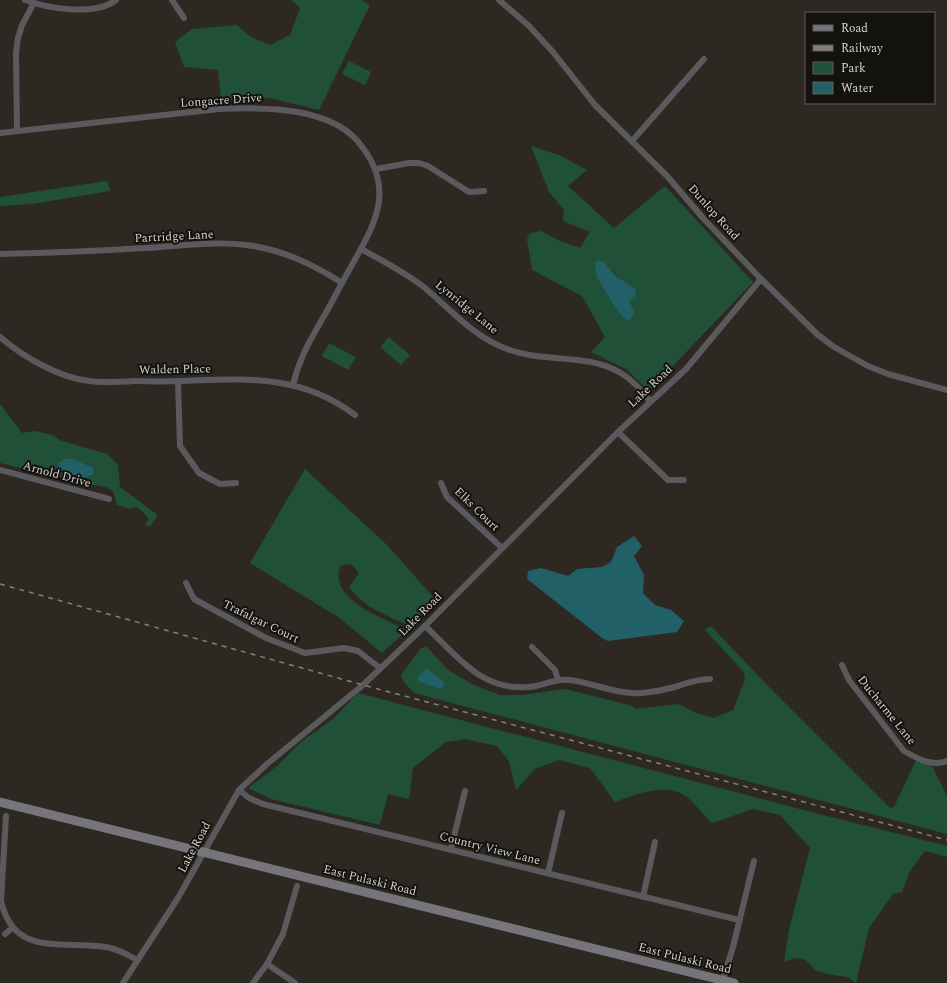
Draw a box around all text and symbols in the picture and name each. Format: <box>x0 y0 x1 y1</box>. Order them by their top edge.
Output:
legend <box>805 12 935 104</box>
text: Road <box>841 19 868 38</box>
text: Railway <box>841 39 884 58</box>
text: Park <box>841 59 866 78</box>
text: Water <box>841 79 873 98</box>
street label: Longacre Drive <box>179 88 263 113</box>
street label: Dunlop Road <box>683 180 744 245</box>
street label: Partridge Lane <box>134 225 214 248</box>
street label: Lynridge Lane <box>431 276 503 339</box>
street label: Walden Place <box>139 359 211 380</box>
street label: Lake Road <box>623 360 677 412</box>
street label: Arnold Drive <box>21 456 93 493</box>
street label: Elks Court <box>450 483 504 536</box>
street label: Lake Road <box>394 588 447 641</box>
street label: Trafalgar Court <box>219 595 302 648</box>
street label: Ducharme Lane <box>853 671 921 749</box>
street label: Lake Road <box>173 818 216 876</box>
street label: Country View Lane <box>437 827 543 870</box>
street label: East Pulaski Road <box>321 860 419 901</box>
street label: East Pulaski Road <box>636 938 734 979</box>

